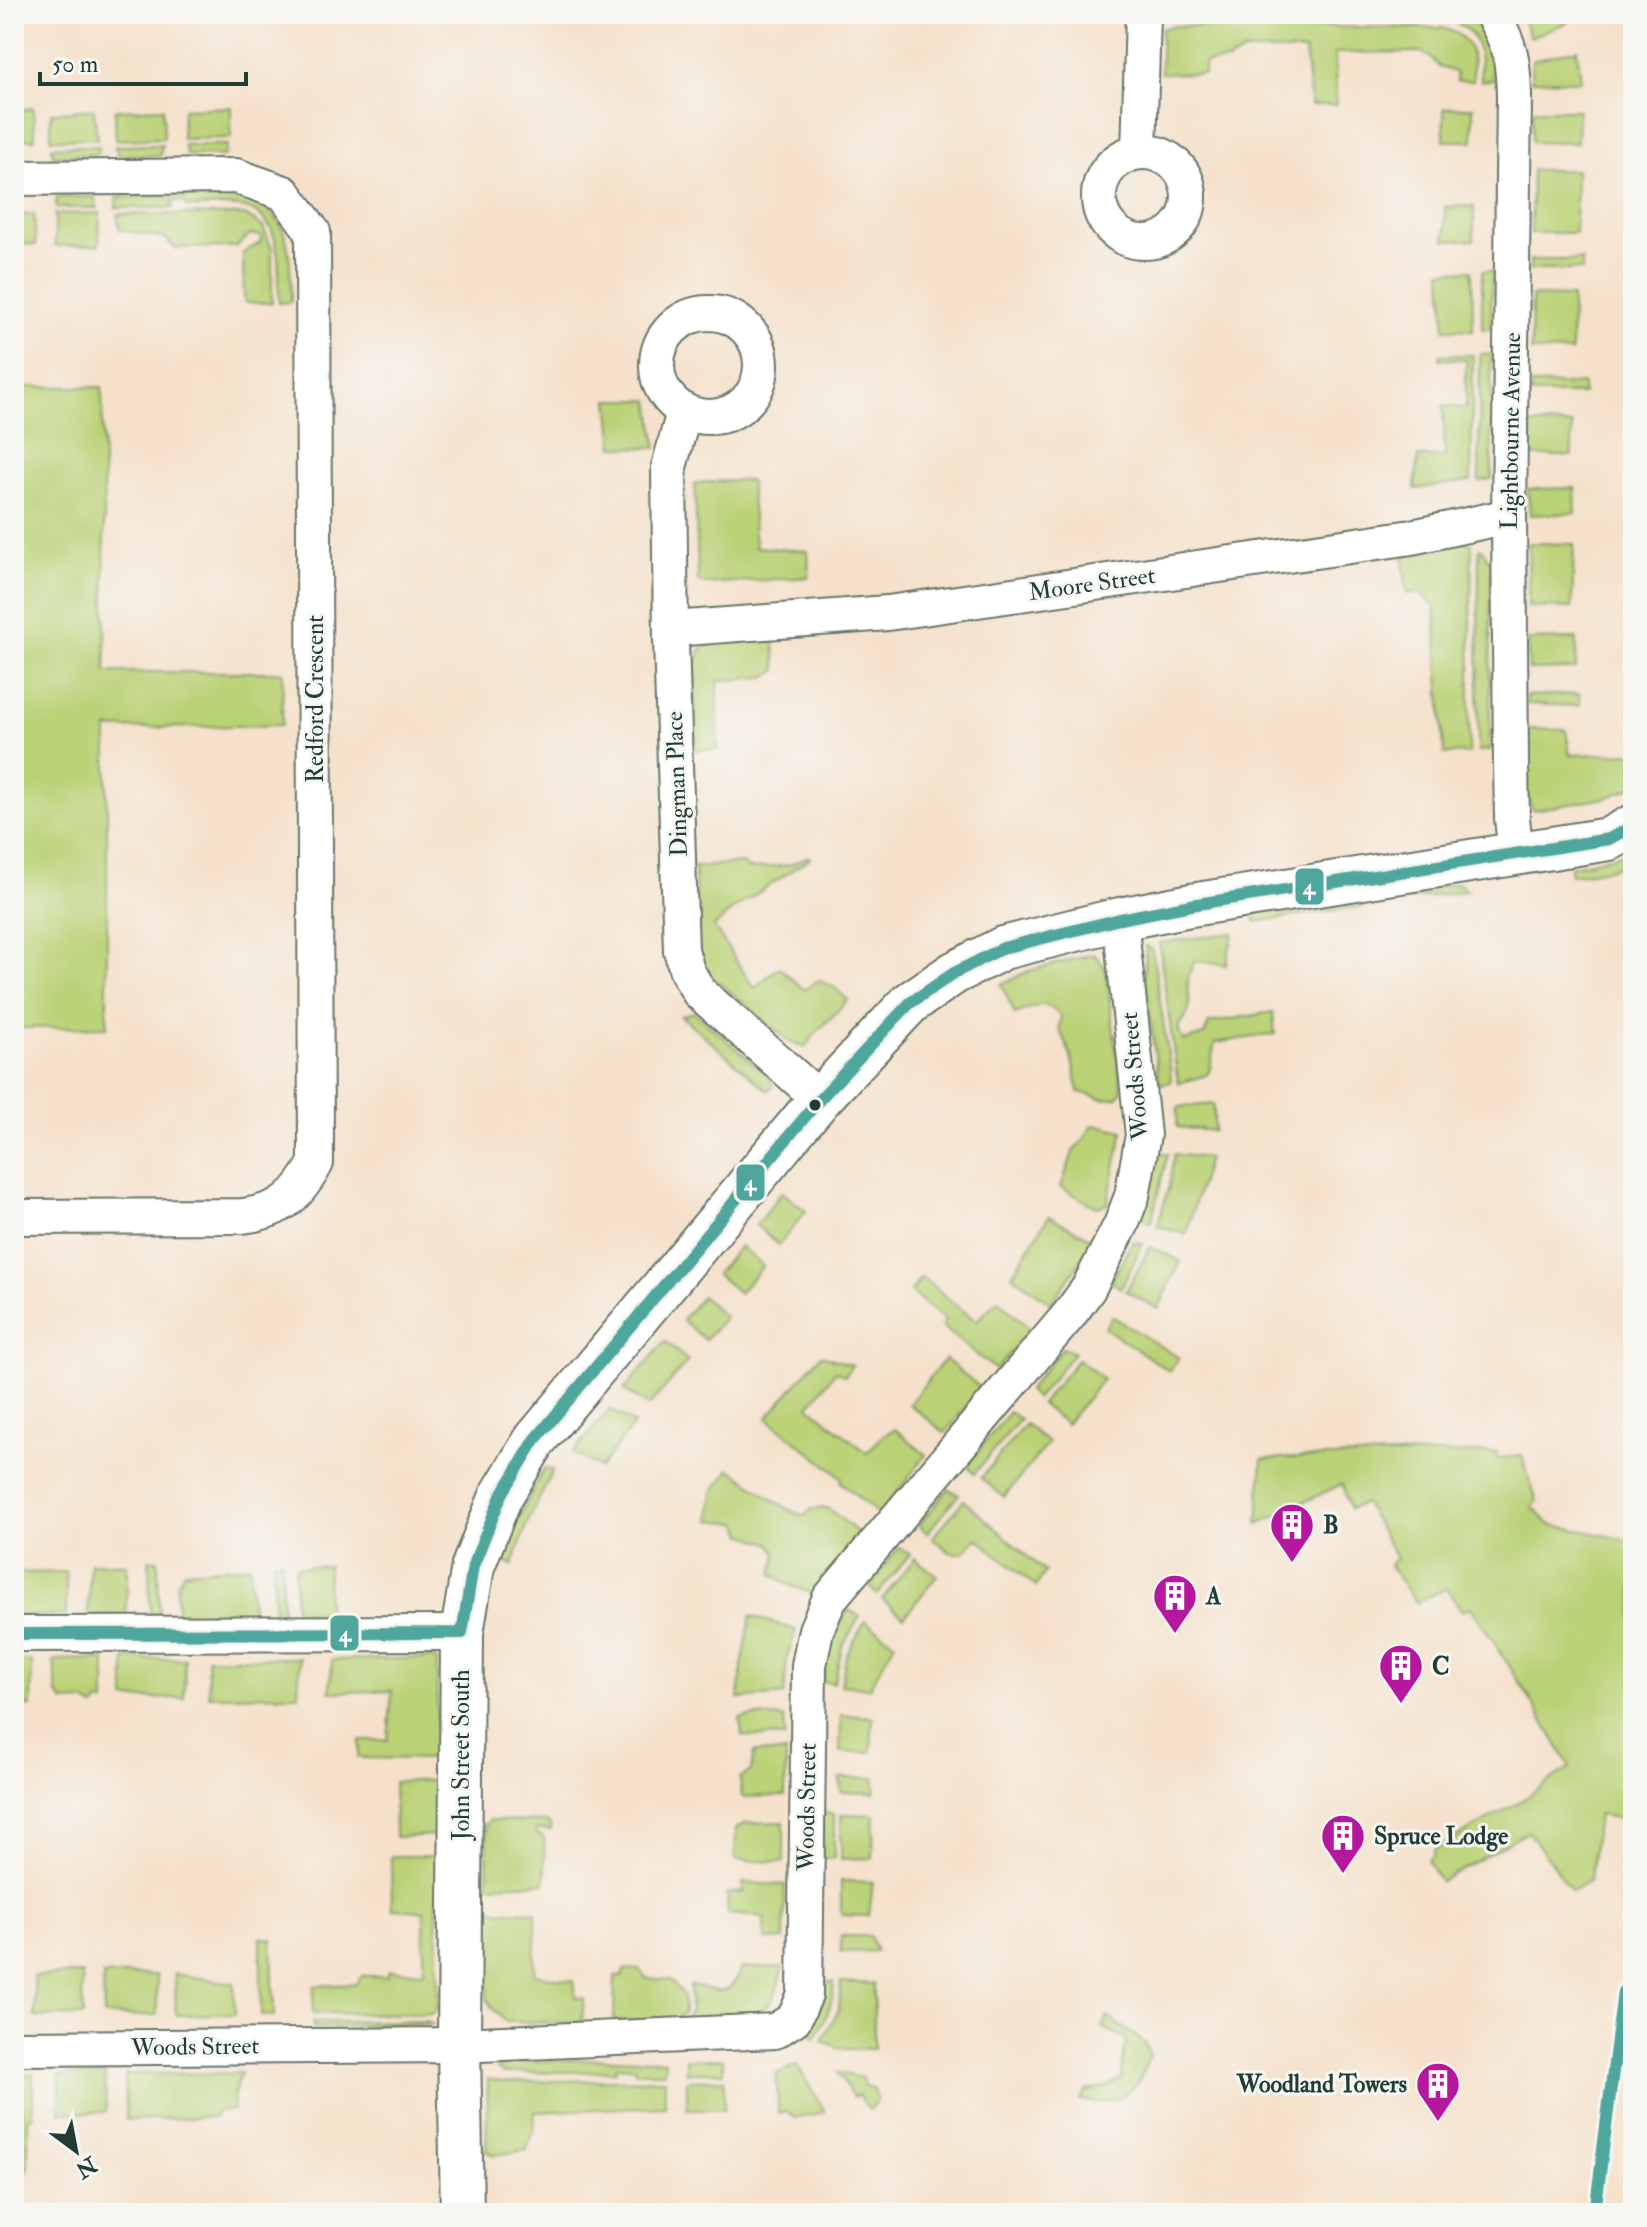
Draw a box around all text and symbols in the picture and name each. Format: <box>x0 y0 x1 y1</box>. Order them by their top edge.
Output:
scale bar <box>40 36 246 86</box>
text: 50 m <box>52 49 99 80</box>
street label: Lightbourne Avenue <box>1494 332 1528 530</box>
street label: Moore Street <box>1027 560 1158 608</box>
street label: Redford Crescent <box>300 615 331 783</box>
street label: Dingman Place <box>659 711 695 857</box>
line badge: 4 <box>1294 867 1325 906</box>
text: 4 <box>1302 873 1317 901</box>
street label: Woods Street <box>1114 1011 1156 1142</box>
unlabelled marker <box>807 1097 823 1113</box>
line badge: 4 <box>735 1163 766 1202</box>
text: 4 <box>743 1169 758 1197</box>
building icon: B <box>1268 1501 1316 1564</box>
place label: B <box>1323 1510 1339 1541</box>
building icon: A <box>1151 1572 1199 1635</box>
place label: A <box>1205 1581 1222 1612</box>
line badge: 4 <box>329 1614 360 1652</box>
text: 4 <box>338 1620 353 1648</box>
building icon: C <box>1377 1642 1425 1705</box>
place label: C <box>1432 1651 1450 1682</box>
street label: John Street South <box>446 1669 477 1842</box>
street label: Woods Street <box>790 1742 824 1872</box>
building icon: Spruce Lodge <box>1319 1812 1367 1875</box>
place label: Spruce Lodge <box>1374 1821 1508 1852</box>
street label: Woods Street <box>130 2030 260 2064</box>
building icon: Woodland Towers <box>1414 2060 1462 2123</box>
place label: Woodland Towers <box>1236 2069 1407 2100</box>
north arrow <box>36 2111 116 2191</box>
text: N <box>70 2149 103 2184</box>

